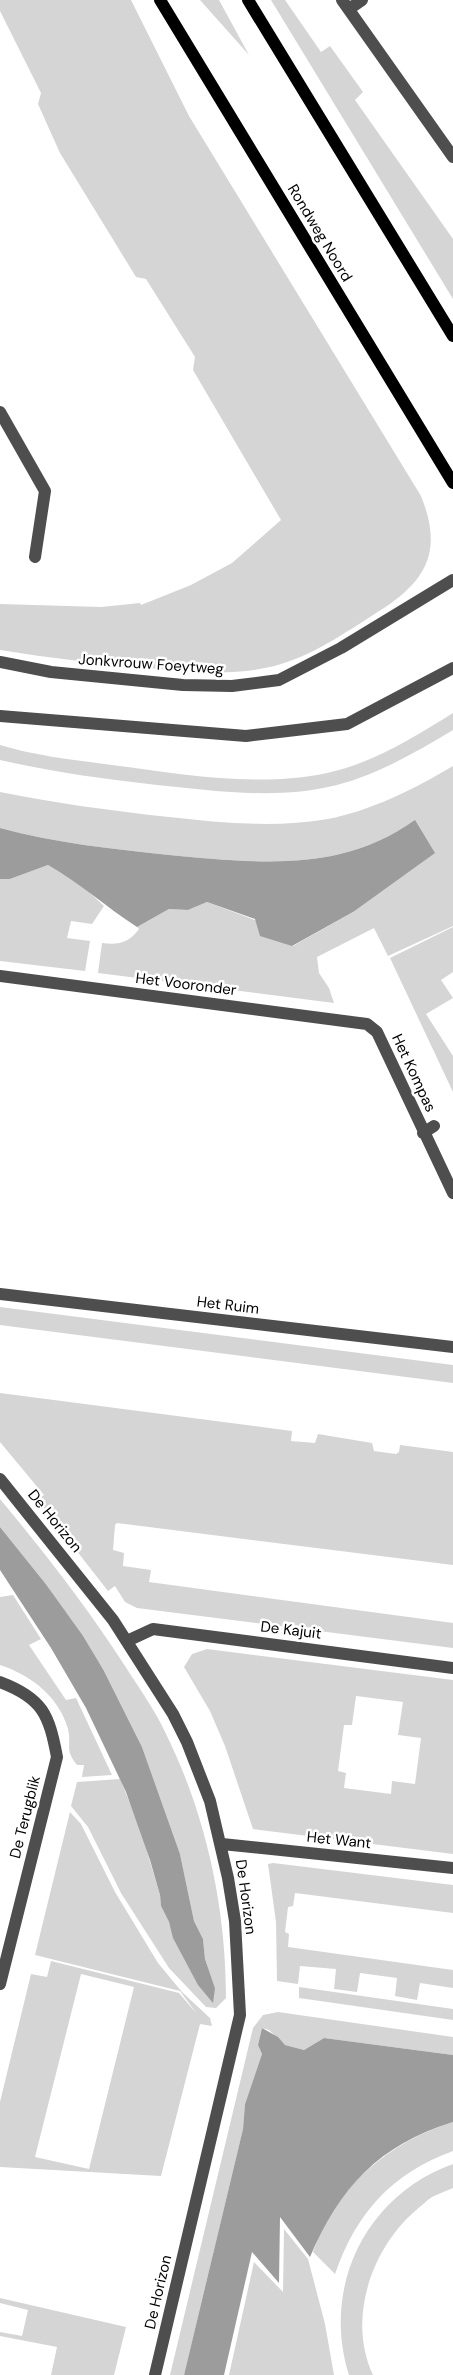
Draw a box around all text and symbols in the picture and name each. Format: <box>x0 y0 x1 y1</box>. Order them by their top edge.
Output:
street label: Rondweg Noord <box>283 181 357 285</box>
street label: Jonkvrouw Foeytweg <box>78 649 224 679</box>
street label: Het Vooronder <box>134 968 238 1000</box>
street label: Het Kompas <box>387 1031 441 1115</box>
street label: Het Ruim <box>196 1291 260 1319</box>
street label: De Horizon <box>23 1485 87 1557</box>
street label: De Kajuit <box>259 1616 323 1644</box>
street label: De Terugblik <box>5 1773 45 1861</box>
street label: Het Want <box>306 1827 372 1853</box>
street label: De Horizon <box>231 1858 261 1936</box>
street label: De Horizon <box>140 2253 176 2331</box>

